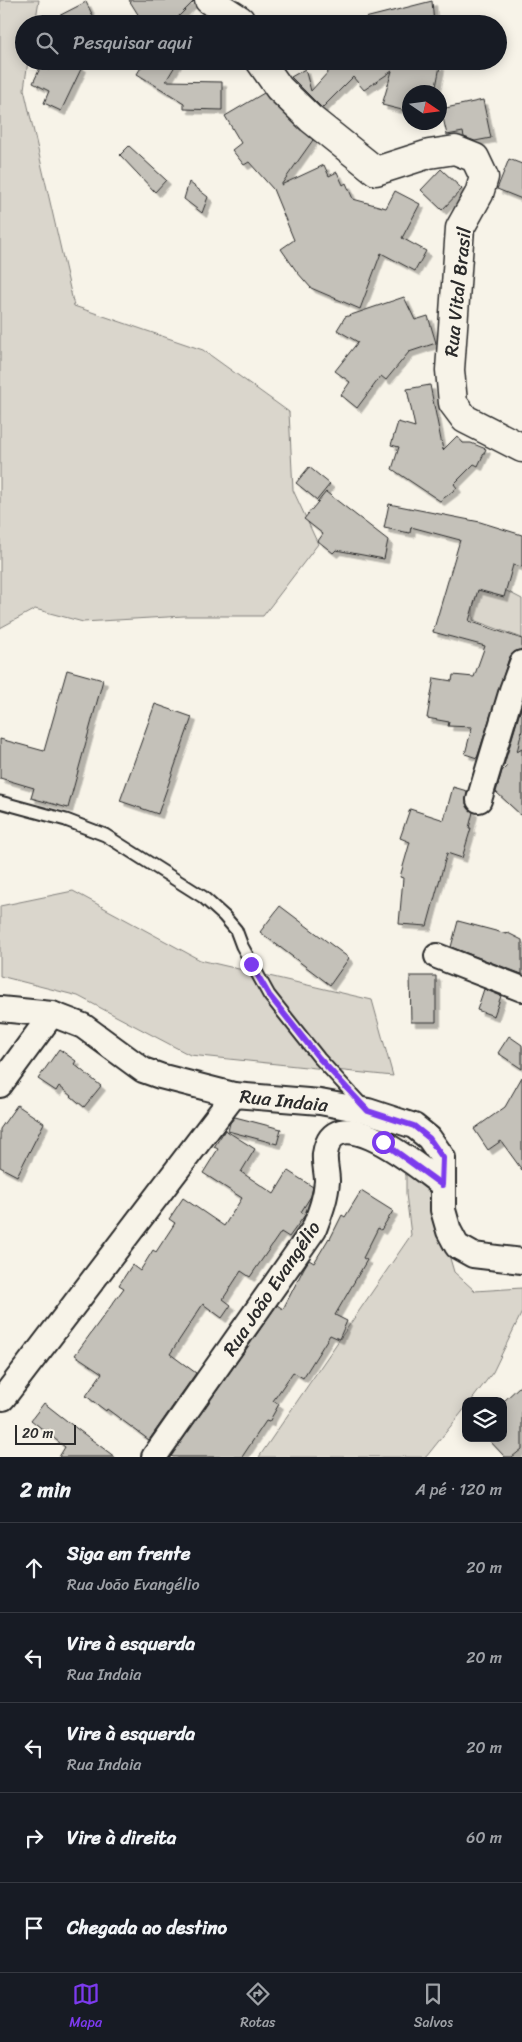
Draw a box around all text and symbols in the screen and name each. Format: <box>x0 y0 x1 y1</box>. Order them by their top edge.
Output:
search box <box>15 15 507 70</box>
text: Pesquisar aqui <box>73 26 192 59</box>
icon: search <box>33 29 61 57</box>
north arrow <box>402 85 447 130</box>
street label: Rua Vital Brasil <box>434 225 481 358</box>
route end <box>240 953 263 976</box>
street label: Rua Indaia <box>238 1079 330 1122</box>
route start <box>372 1131 395 1154</box>
street label: Rua João Evangélio <box>214 1213 329 1363</box>
map controls <box>462 1397 507 1442</box>
button: layers <box>462 1397 507 1442</box>
text: 20 m <box>22 1421 53 1446</box>
scale bar <box>15 1422 76 1445</box>
text: 2 min <box>20 1471 71 1509</box>
text: A pé · 120 m <box>415 1475 502 1504</box>
text: Siga em frente <box>67 1537 190 1570</box>
text: 20 m <box>466 1553 502 1582</box>
icon: ahead <box>20 1554 48 1582</box>
text: Rua João Evangélio <box>67 1570 200 1599</box>
text: Vire à esquerda <box>67 1627 195 1660</box>
text: 20 m <box>466 1643 502 1672</box>
icon: left <box>20 1644 48 1672</box>
text: Rua Indaia <box>67 1660 141 1689</box>
text: Vire à esquerda <box>67 1717 195 1750</box>
text: 20 m <box>466 1733 502 1762</box>
icon: left <box>20 1734 48 1762</box>
text: Rua Indaia <box>67 1750 141 1779</box>
text: Vire à direita <box>67 1821 176 1854</box>
text: 60 m <box>466 1823 502 1852</box>
icon: right <box>20 1824 48 1852</box>
text: Chegada ao destino <box>67 1911 227 1944</box>
icon: arrive <box>20 1914 48 1942</box>
tab: Mapa <box>69 1980 102 2035</box>
tab: Rotas <box>240 1980 275 2035</box>
tab: Salvos <box>414 1980 453 2035</box>

